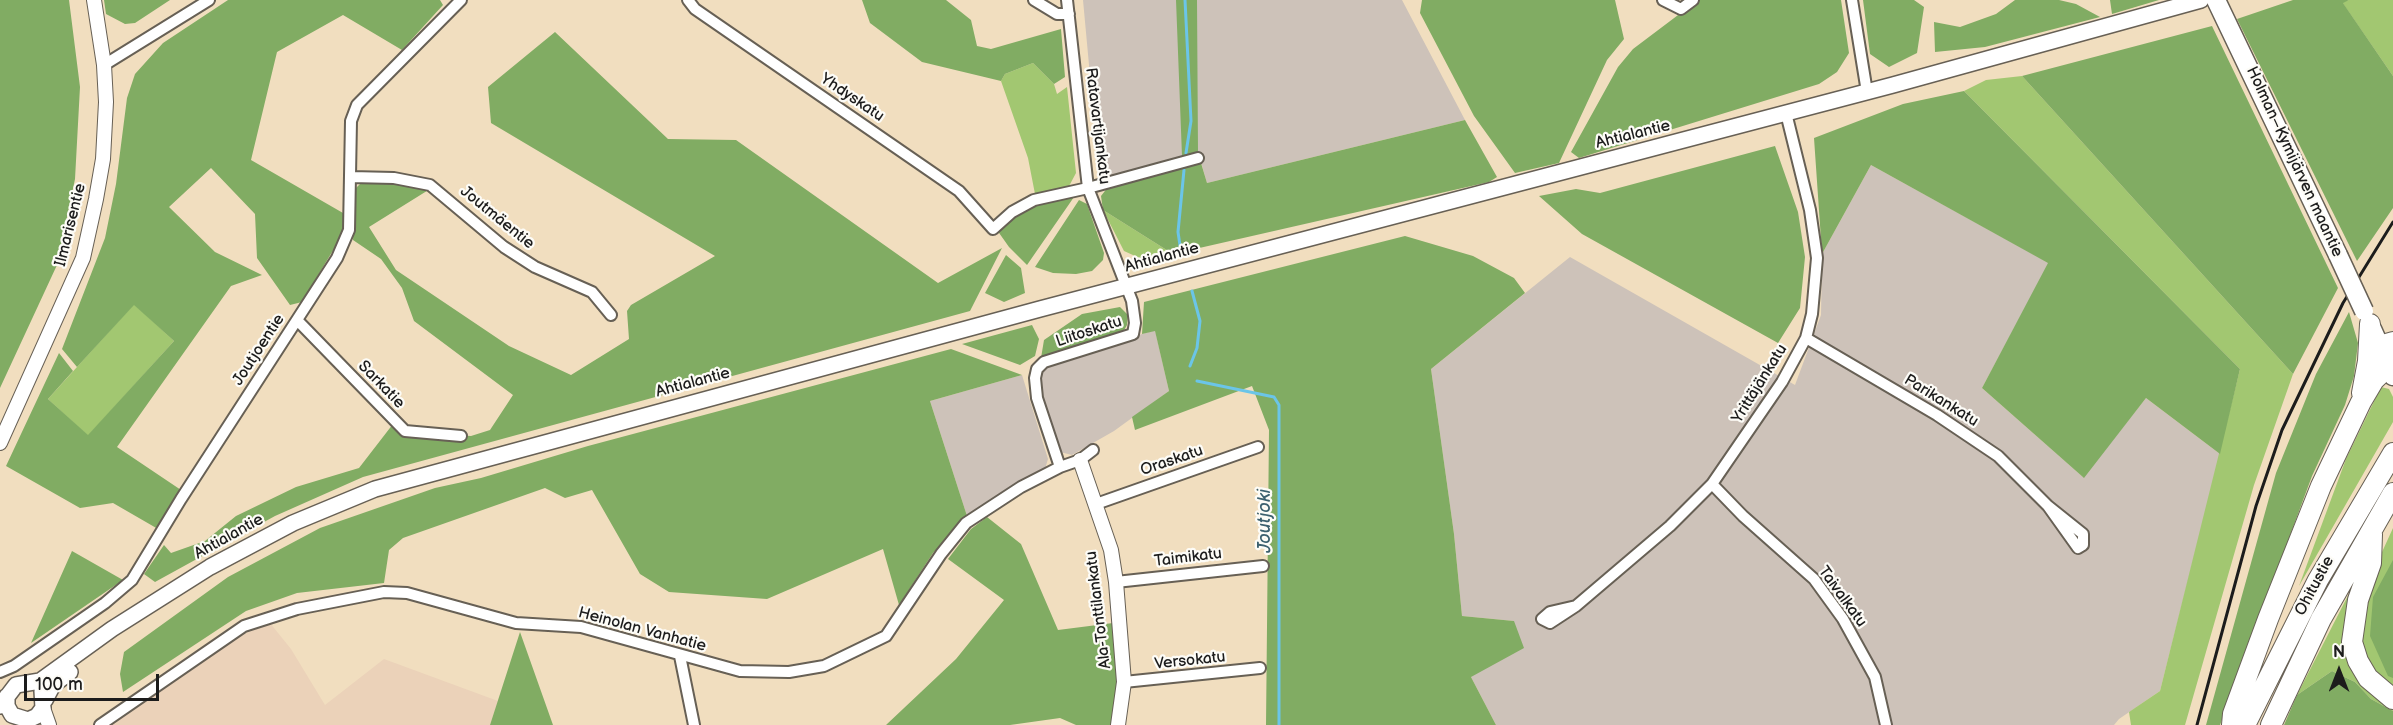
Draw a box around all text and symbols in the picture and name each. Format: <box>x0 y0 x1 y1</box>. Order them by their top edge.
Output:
street label: Holman–Kymijärven maantie <box>2241 64 2347 260</box>
street label: Ratavartijankatu <box>1080 67 1114 185</box>
street label: Yhdyskatu <box>816 70 888 126</box>
street label: Ahtialantie <box>1594 116 1672 154</box>
street label: Ilmarisentie <box>51 181 91 269</box>
street label: Joutmäentie <box>456 182 538 254</box>
street label: Ahtialantie <box>1123 239 1201 277</box>
street label: Joutjoentie <box>229 311 289 389</box>
street label: Liitoskatu <box>1053 312 1125 352</box>
street label: Yrittäjänkatu <box>1728 341 1792 427</box>
street label: Sarkatie <box>354 357 408 413</box>
street label: Ahtialantie <box>654 364 732 402</box>
street label: Parikankatu <box>1900 371 1982 431</box>
street label: Oraskatu <box>1138 441 1206 481</box>
water label: Joutjoki <box>1254 489 1276 553</box>
street label: Ahtialantie <box>191 510 267 564</box>
street label: Taimikatu <box>1153 544 1223 572</box>
street label: Ala-Tonttilankatu <box>1082 550 1116 670</box>
street label: Ohitustie <box>2291 553 2339 619</box>
street label: Taivalkatu <box>1813 563 1871 631</box>
street label: Heinolan Vanhatie <box>576 604 708 656</box>
north arrow <box>2309 641 2369 701</box>
text: N <box>2333 643 2345 662</box>
street label: Versokatu <box>1154 648 1226 674</box>
scale bar <box>27 662 162 700</box>
text: 100 m <box>35 674 83 695</box>

